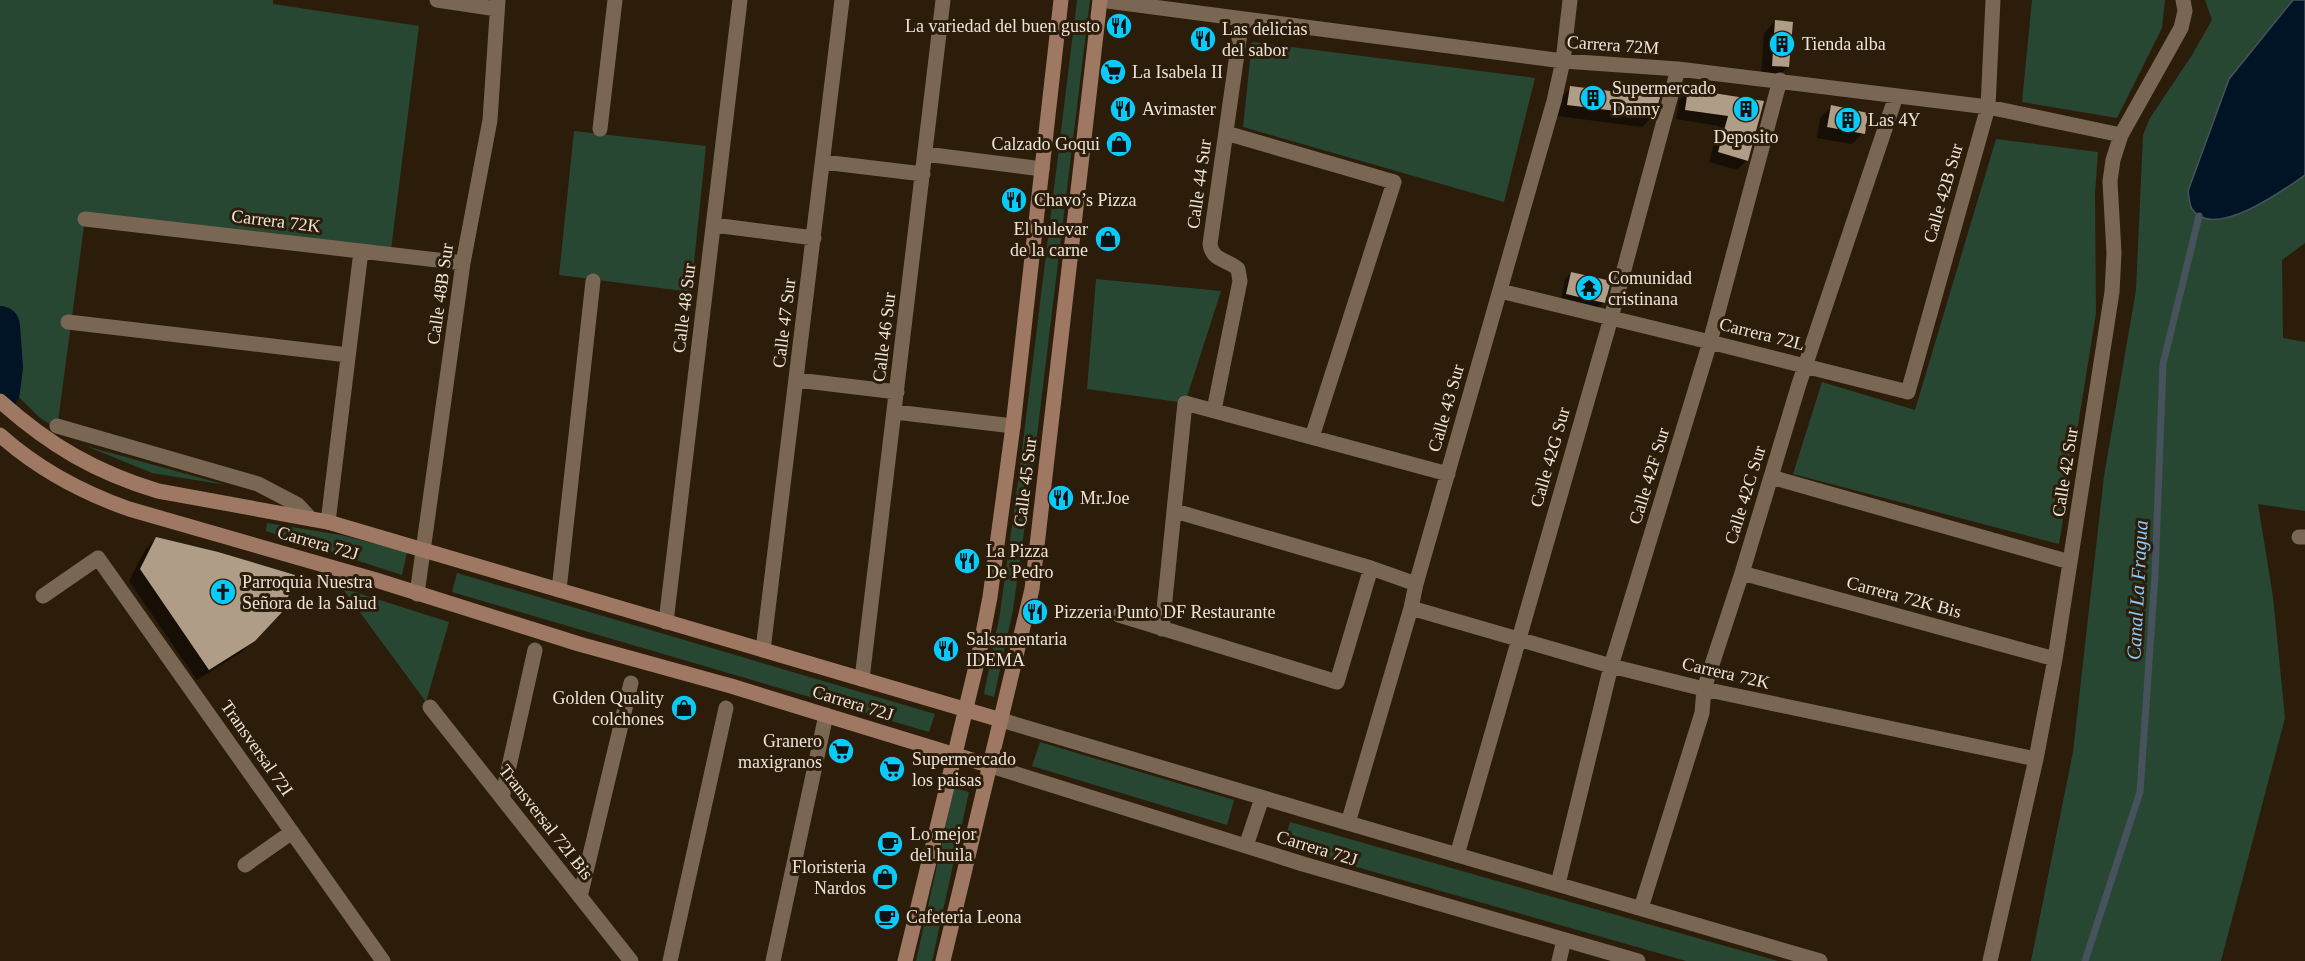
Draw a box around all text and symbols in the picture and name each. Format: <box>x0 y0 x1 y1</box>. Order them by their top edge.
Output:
restaurant icon: La variedad del buen gusto <box>1104 11 1134 41</box>
place label: La variedad del buen gusto <box>905 16 1100 36</box>
place label: Las delicias del sabor <box>1222 19 1307 60</box>
restaurant icon: Las delicias del sabor <box>1188 24 1218 54</box>
building icon: Tienda alba <box>1767 29 1797 59</box>
street label: Carrera 72M <box>1566 32 1660 58</box>
place label: Tienda alba <box>1802 34 1886 54</box>
supermarket icon: La Isabela II <box>1098 57 1128 87</box>
place label: La Isabela II <box>1132 62 1223 82</box>
place label: Supermercado Danny <box>1612 78 1716 119</box>
building icon: Supermercado Danny <box>1578 83 1608 113</box>
restaurant icon: Avimaster <box>1108 94 1138 124</box>
building icon: Deposito <box>1731 94 1761 124</box>
place label: Avimaster <box>1142 99 1216 119</box>
building icon: Las 4Y <box>1833 105 1863 135</box>
place label: Las 4Y <box>1868 110 1921 130</box>
place label: Deposito <box>1714 127 1779 147</box>
shop icon: Calzado Goqui <box>1104 129 1134 159</box>
place label: Calzado Goqui <box>992 134 1100 154</box>
street label: Calle 44 Sur <box>1183 138 1215 230</box>
street label: Calle 42B Sur <box>1919 141 1967 245</box>
restaurant icon: Chavo’s Pizza <box>999 185 1029 215</box>
place label: Chavo’s Pizza <box>1034 190 1136 210</box>
street label: Carrera 72K <box>230 206 322 236</box>
place label: El bulevar de la carne <box>1010 219 1088 260</box>
shop icon: El bulevar de la carne <box>1093 224 1123 254</box>
street label: Calle 48B Sur <box>423 242 457 346</box>
street label: Calle 48 Sur <box>669 262 699 354</box>
place label: Comunidad cristinana <box>1608 268 1692 309</box>
temple icon: Comunidad cristinana <box>1574 273 1604 303</box>
street label: Calle 47 Sur <box>769 277 799 369</box>
street label: Calle 46 Sur <box>869 291 899 383</box>
street label: Carrera 72L <box>1717 314 1807 354</box>
street label: Calle 43 Sur <box>1424 362 1468 454</box>
street label: Calle 42G Sur <box>1526 405 1574 509</box>
street label: Calle 42F Sur <box>1625 425 1673 527</box>
street label: Calle 42 Sur <box>2048 426 2082 518</box>
street label: Calle 45 Sur <box>1010 436 1040 528</box>
street label: Calle 42C Sur <box>1721 443 1769 547</box>
restaurant icon: Mr.Joe <box>1046 483 1076 513</box>
place label: Mr.Joe <box>1080 488 1130 508</box>
water label: Canal La Fragua <box>2122 520 2153 661</box>
street label: Carrera 72J <box>275 522 361 564</box>
place label: La Pizza De Pedro <box>986 541 1053 582</box>
restaurant icon: La Pizza De Pedro <box>952 546 982 576</box>
place label: Parroquia Nuestra Señora de la Salud <box>242 572 376 613</box>
street label: Carrera 72K Bis <box>1844 572 1964 622</box>
church icon: Parroquia Nuestra Señora de la Salud <box>208 577 238 607</box>
restaurant icon: Pizzeria Punto DF Restaurante <box>1020 597 1050 627</box>
place label: Pizzeria Punto DF Restaurante <box>1054 602 1275 622</box>
place label: Salsamentaria IDEMA <box>966 629 1067 670</box>
restaurant icon: Salsamentaria IDEMA <box>931 634 961 664</box>
street label: Carrera 72K <box>1680 653 1772 693</box>
street label: Carrera 72J <box>810 681 896 725</box>
place label: Golden Quality colchones <box>553 688 664 729</box>
shop icon: Golden Quality colchones <box>669 693 699 723</box>
street label: Transversal 72I <box>217 696 297 800</box>
place label: Granero maxigranos <box>738 731 822 772</box>
supermarket icon: Granero maxigranos <box>826 736 856 766</box>
place label: Supermercado los paisas <box>912 749 1016 790</box>
supermarket icon: Supermercado los paisas <box>877 754 907 784</box>
street label: Transversal 72I Bis <box>495 761 597 883</box>
place label: Lo mejor del huila <box>910 824 976 865</box>
street label: Carrera 72J <box>1274 826 1360 870</box>
cafe icon: Lo mejor del huila <box>875 829 905 859</box>
place label: Floristeria Nardos <box>792 857 866 898</box>
shop icon: Floristeria Nardos <box>870 862 900 892</box>
cafe icon: Cafeteria Leona <box>872 902 902 932</box>
place label: Cafeteria Leona <box>906 907 1021 927</box>

